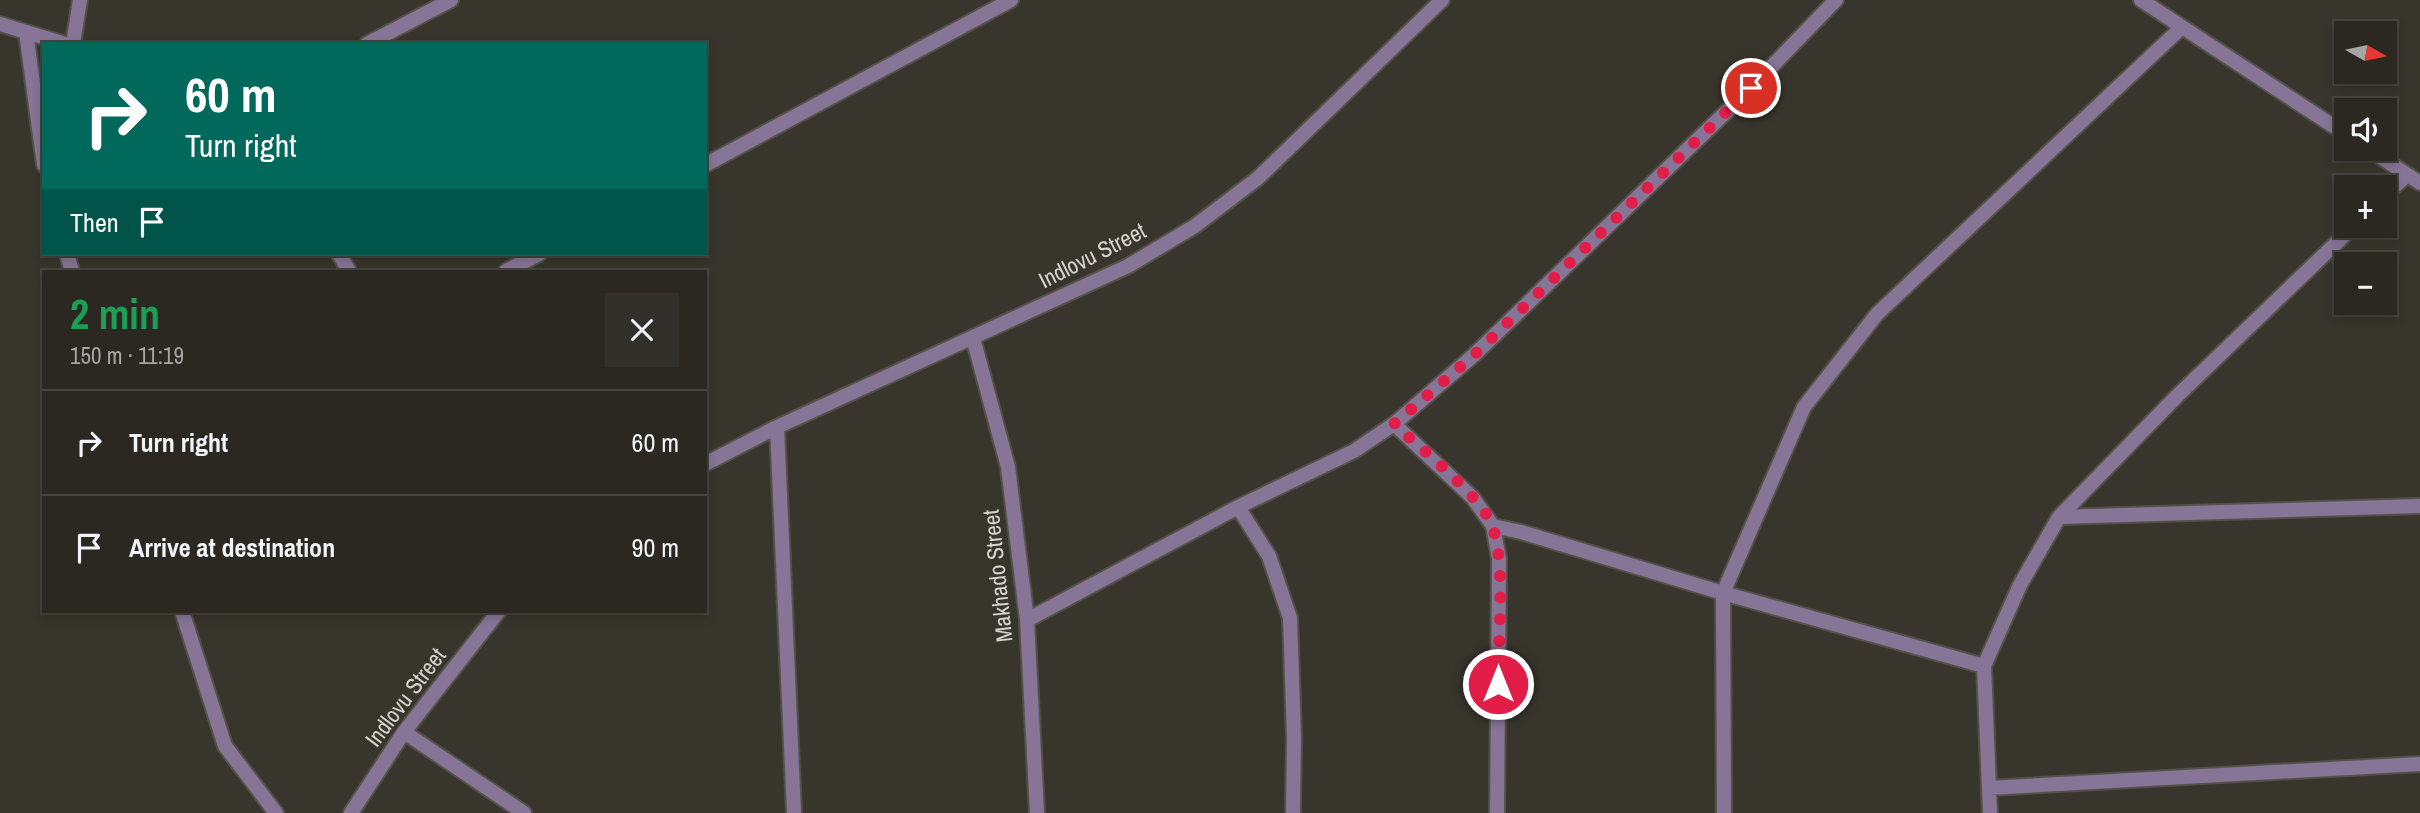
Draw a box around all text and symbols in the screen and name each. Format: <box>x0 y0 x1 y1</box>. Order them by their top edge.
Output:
north arrow <box>2334 21 2398 84</box>
map controls <box>2334 21 2397 315</box>
pin <box>1721 58 1781 118</box>
text: 60 m <box>185 61 277 127</box>
icon: arrive <box>1732 69 1770 107</box>
icon: right <box>70 70 161 161</box>
button: sound <box>2334 98 2397 161</box>
text: Turn right <box>185 124 297 167</box>
button: + <box>2334 175 2397 238</box>
icon: arrive <box>133 203 171 241</box>
text: Then <box>70 205 119 240</box>
street label: Indlovu Street <box>1033 215 1151 295</box>
button: − <box>2334 252 2397 315</box>
text: 2 min <box>70 286 160 342</box>
button: close <box>605 293 679 367</box>
text: 150 m · 11:19 <box>70 340 184 371</box>
icon: right <box>70 424 108 462</box>
text: Turn right <box>129 425 228 460</box>
text: 60 m <box>632 425 679 460</box>
street label: Makhado Street <box>975 508 1019 644</box>
icon: arrive <box>70 529 108 567</box>
text: Arrive at destination <box>129 530 335 565</box>
text: 90 m <box>632 530 679 565</box>
street label: Indlovu Street <box>358 641 452 753</box>
position arrow <box>1461 647 1535 721</box>

